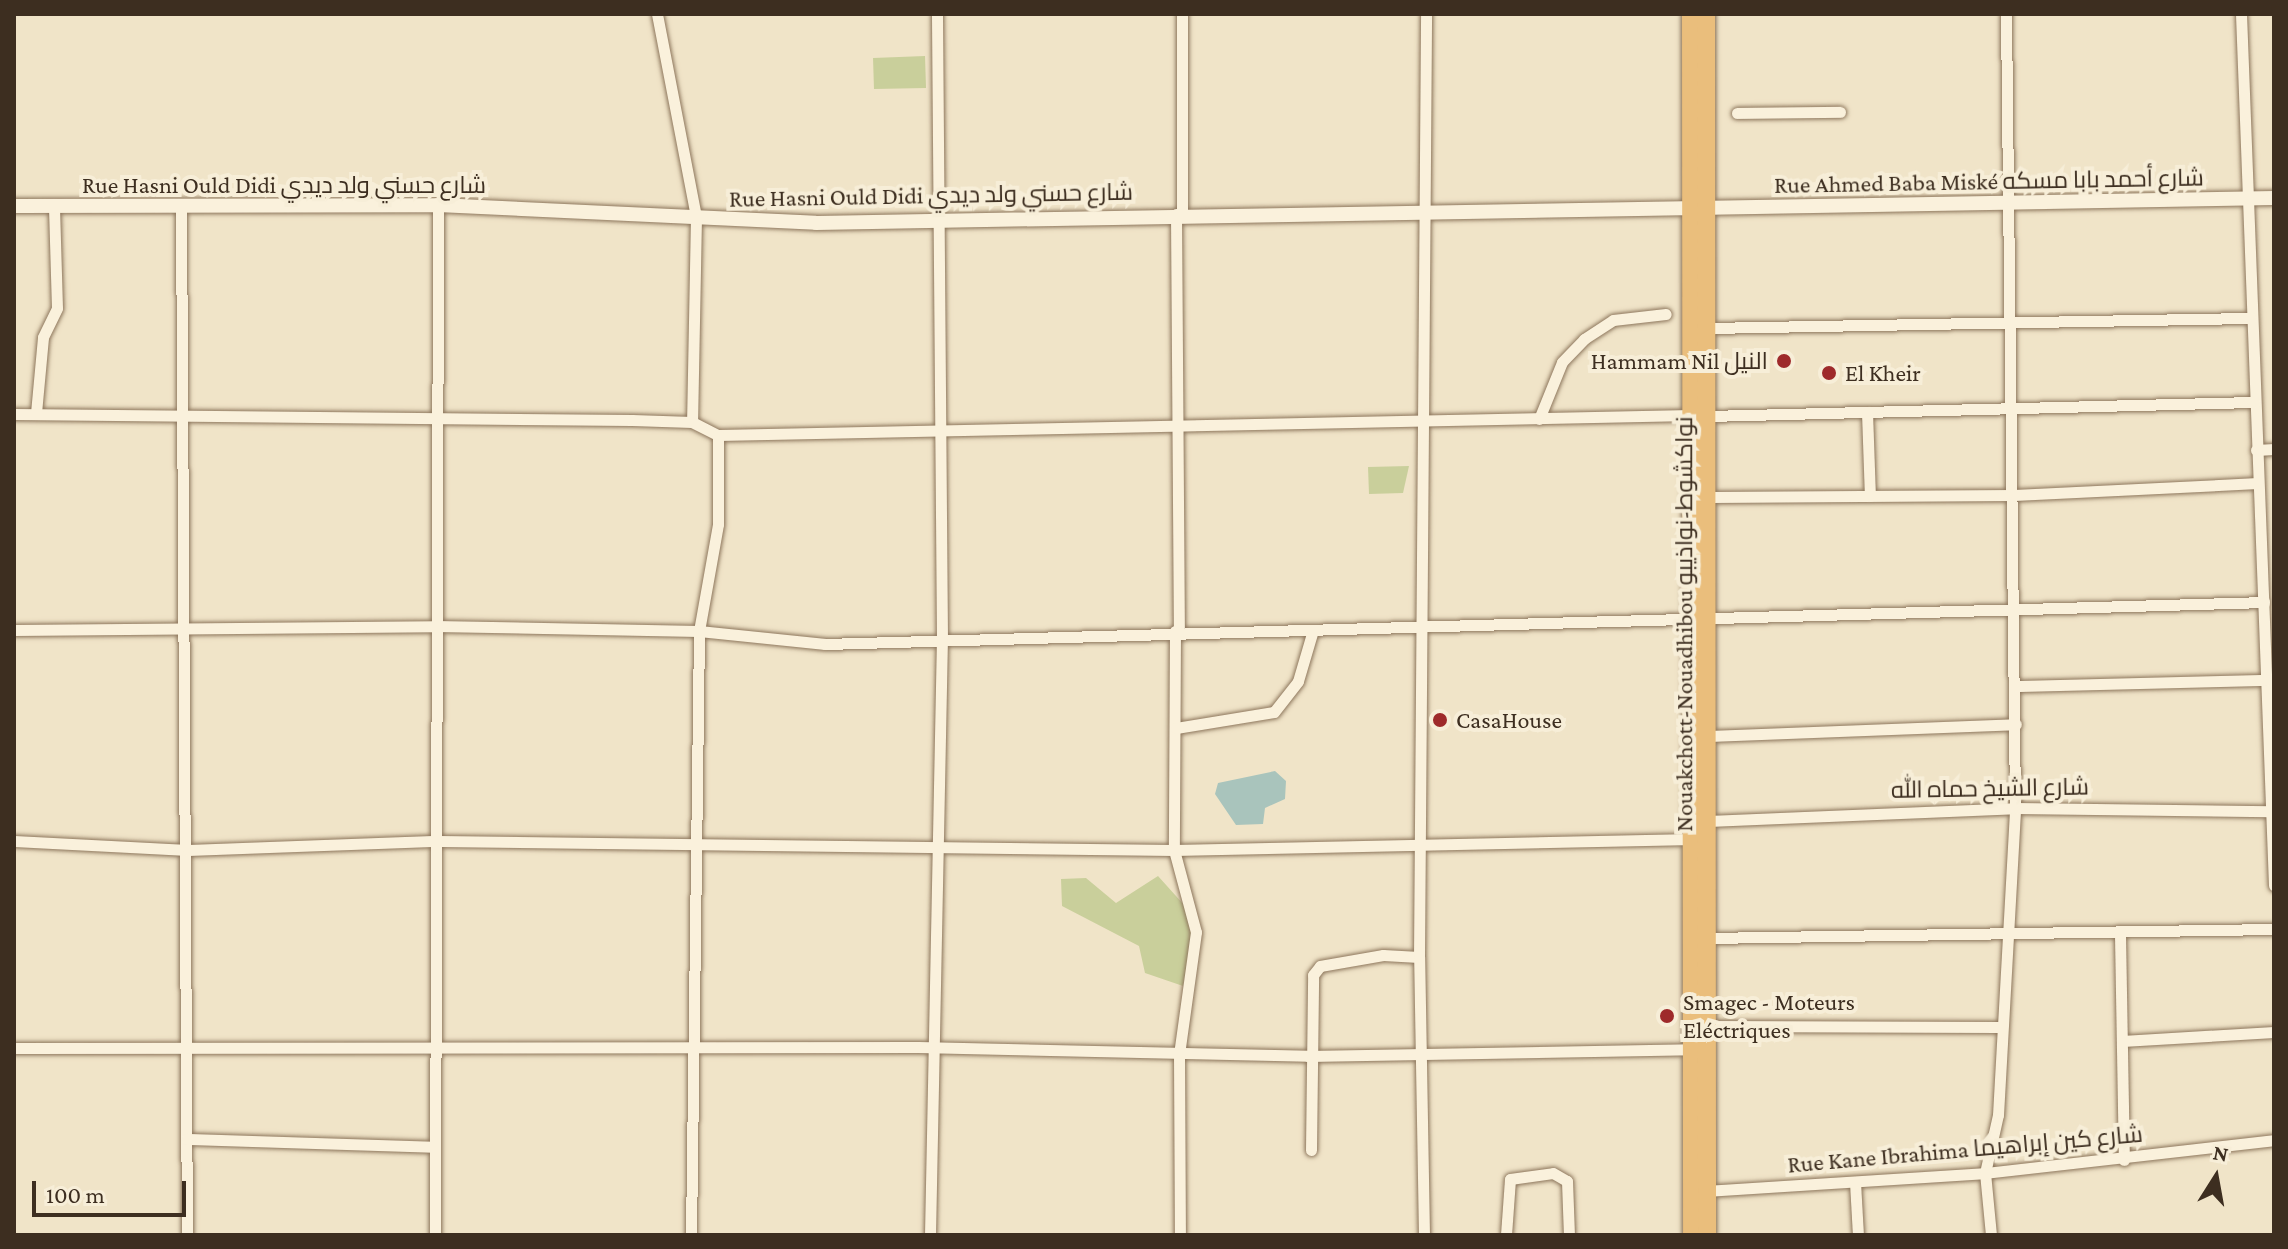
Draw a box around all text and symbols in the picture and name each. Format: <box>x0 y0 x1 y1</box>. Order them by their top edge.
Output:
street label: Rue Ahmed Baba Miské شارع أحمد بابا مسكه <box>1774 163 2204 199</box>
street label: Rue Hasni Ould Didi شارع حسني ولد ديدي <box>82 171 486 199</box>
street label: Rue Hasni Ould Didi شارع حسني ولد ديدي <box>729 177 1133 213</box>
place label: Hammam Nil النيل <box>1591 347 1768 375</box>
marker: Hammam Nil النيل <box>1775 352 1793 370</box>
place label: El Kheir <box>1845 359 1921 387</box>
marker: El Kheir <box>1820 364 1838 382</box>
street label: Nouakchott-Nouadhibou نواكشوط-نواذيبو <box>1670 416 1698 832</box>
place label: CasaHouse <box>1456 706 1562 734</box>
marker: CasaHouse <box>1431 711 1449 729</box>
street label: شارع الشيخ حماه الله <box>1891 772 2089 804</box>
place label: Smagec - Moteurs Eléctriques <box>1683 988 1855 1044</box>
marker: Smagec - Moteurs Eléctriques <box>1658 1007 1676 1025</box>
street label: Rue Kane Ibrahima شارع كين إبراهيما <box>1786 1119 2144 1179</box>
north arrow <box>2176 1137 2256 1217</box>
text: N <box>2211 1139 2230 1167</box>
scale bar <box>36 1165 190 1215</box>
text: 100 m <box>46 1181 105 1208</box>

